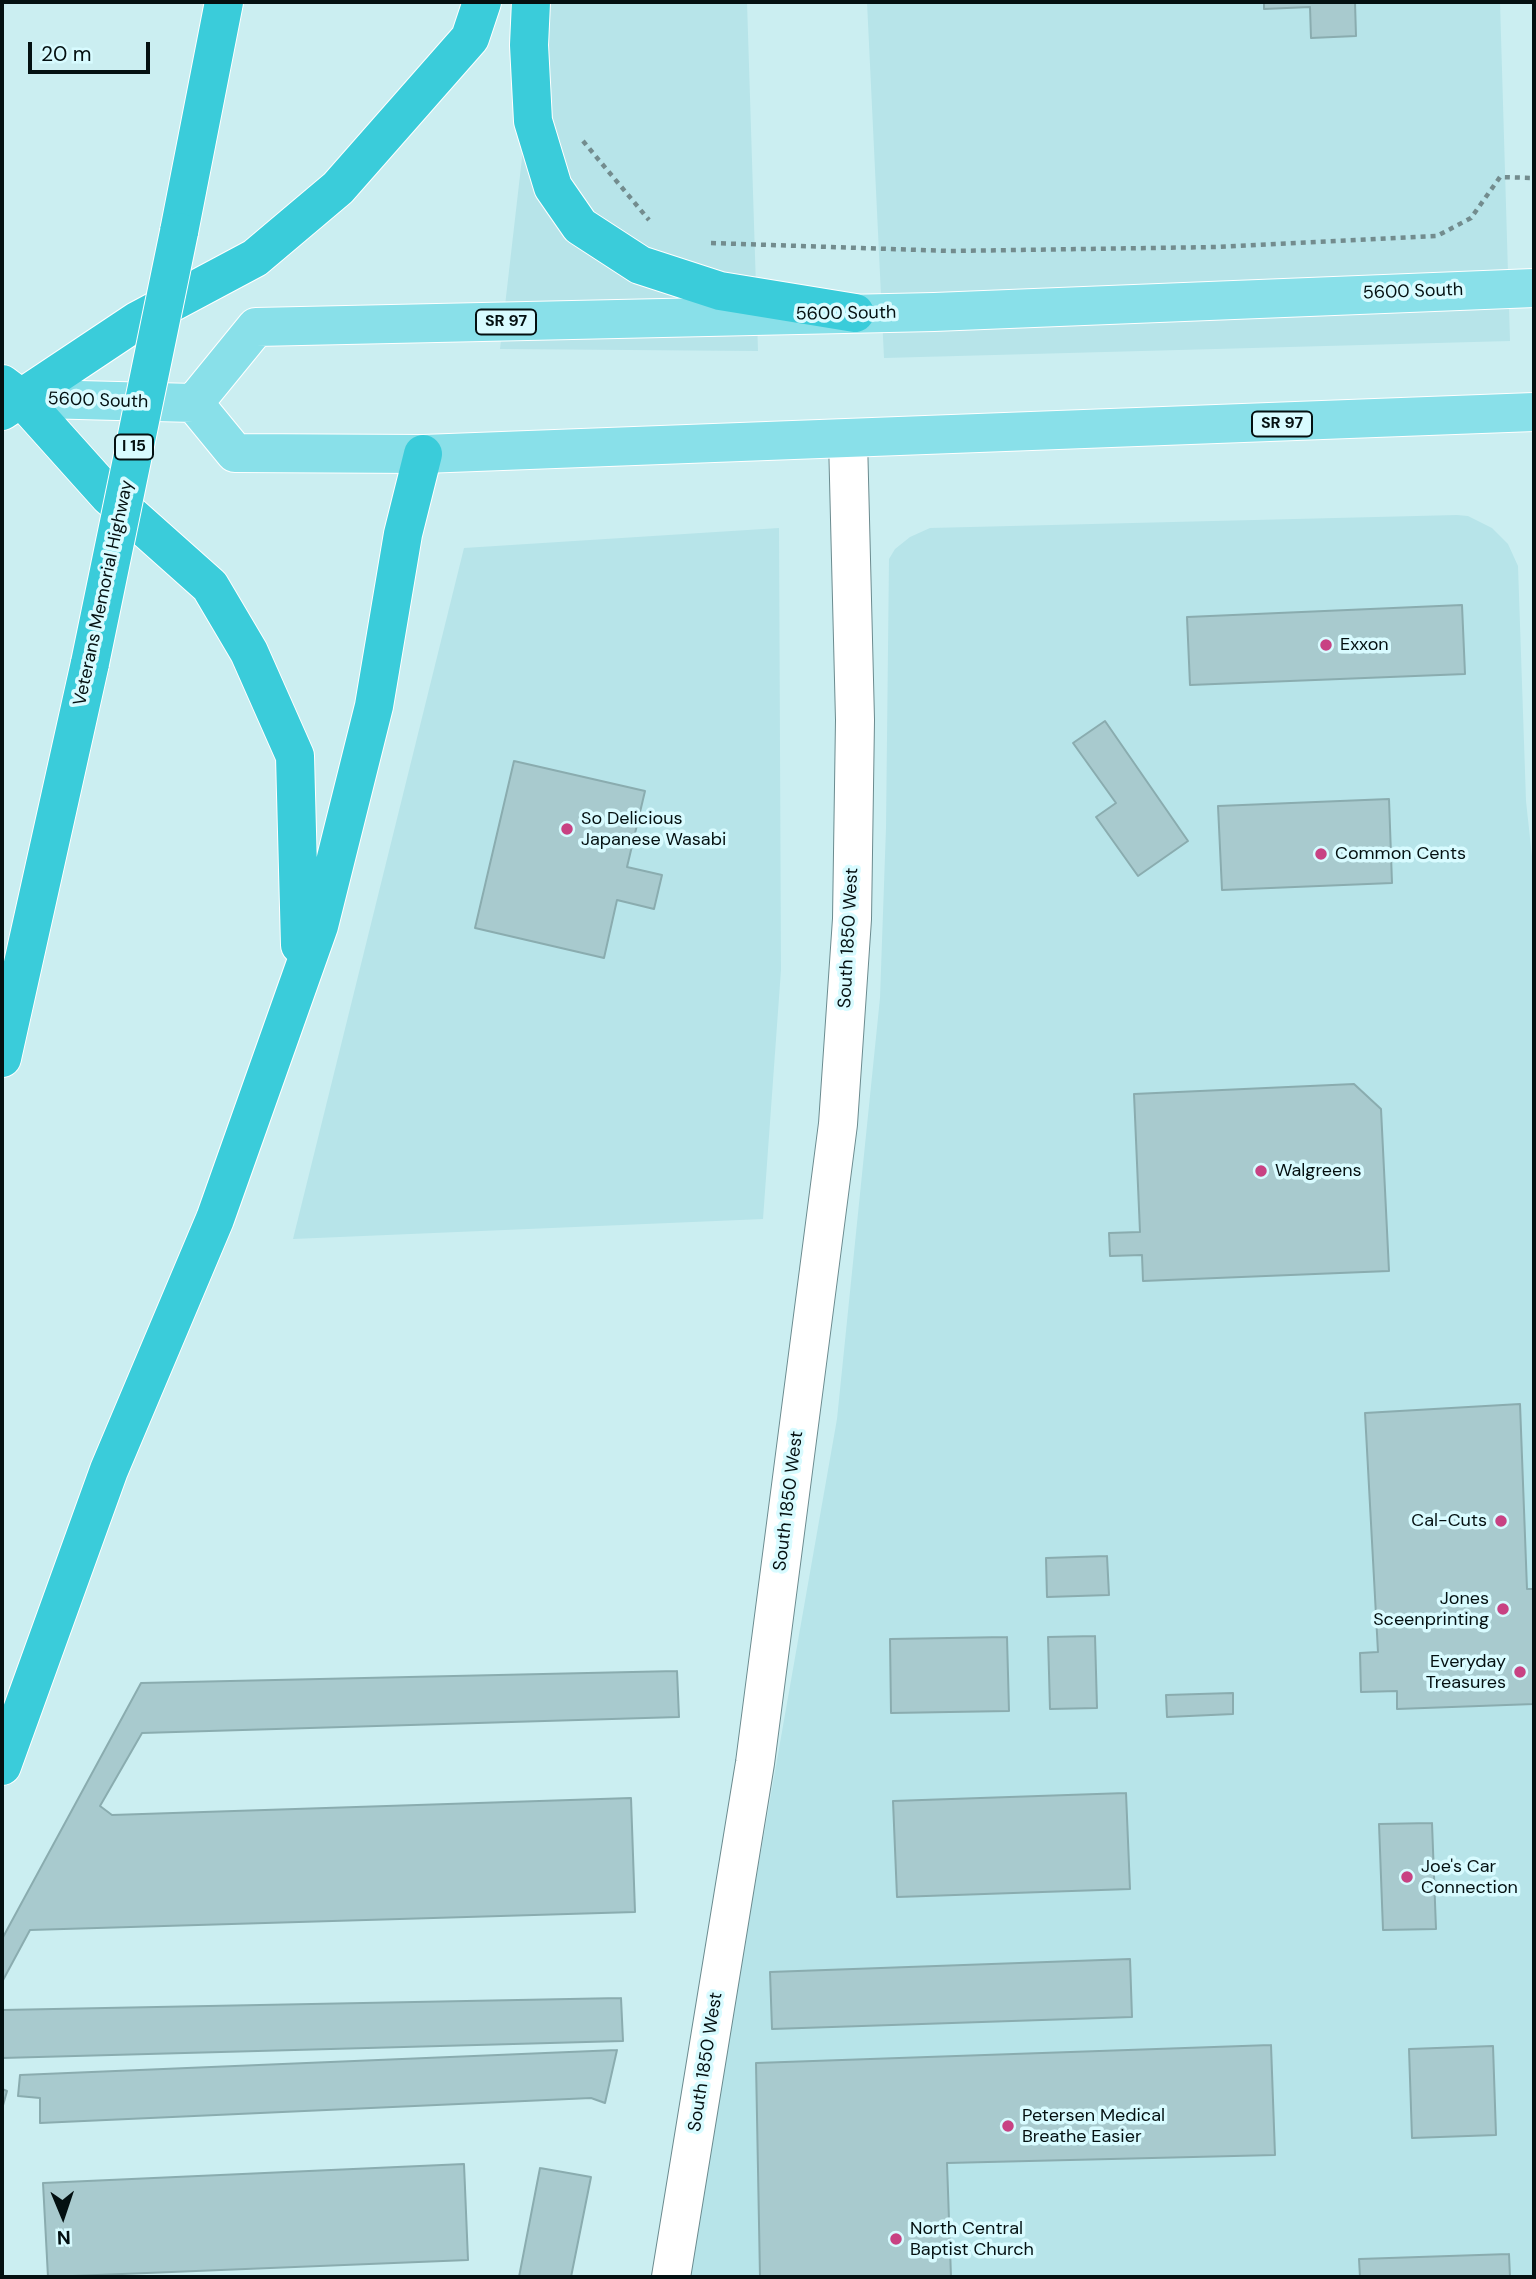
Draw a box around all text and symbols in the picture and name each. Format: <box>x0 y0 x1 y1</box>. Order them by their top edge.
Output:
scale bar <box>32 28 154 72</box>
text: 20 m <box>41 40 92 68</box>
street label: 5600 South <box>1362 279 1464 305</box>
street label: 5600 South <box>796 302 896 326</box>
road number: SR 97 <box>476 310 536 334</box>
street label: 5600 South <box>47 388 149 414</box>
road number: SR 97 <box>1252 412 1312 436</box>
road number: I 15 <box>115 434 153 460</box>
street label: Veterans Memorial Highway <box>70 478 138 708</box>
place label: Exxon <box>1340 634 1389 656</box>
marker: Exxon <box>1318 637 1334 653</box>
place label: So Delicious Japanese Wasabi <box>581 808 726 850</box>
marker: So Delicious Japanese Wasabi <box>559 821 575 837</box>
place label: Common Cents <box>1335 843 1466 865</box>
marker: Common Cents <box>1313 846 1329 862</box>
street label: South 1850 West <box>835 867 863 1009</box>
place label: Walgreens <box>1275 1160 1362 1182</box>
marker: Walgreens <box>1253 1163 1269 1179</box>
street label: South 1850 West <box>770 1430 808 1572</box>
place label: Cal-Cuts <box>1411 1510 1487 1532</box>
marker: Cal-Cuts <box>1493 1513 1509 1529</box>
place label: Jones Sceenprinting <box>1373 1588 1489 1630</box>
marker: Jones Sceenprinting <box>1495 1601 1511 1617</box>
place label: Everyday Treasures <box>1426 1651 1506 1694</box>
marker: Everyday Treasures <box>1512 1664 1528 1680</box>
place label: Joe's Car Connection <box>1421 1856 1518 1898</box>
marker: Joe's Car Connection <box>1399 1869 1415 1885</box>
street label: South 1850 West <box>684 1991 728 2133</box>
place label: Petersen Medical Breathe Easier <box>1022 2105 1165 2148</box>
marker: Petersen Medical Breathe Easier <box>1000 2118 1016 2134</box>
north arrow <box>28 2181 98 2251</box>
place label: North Central Baptist Church <box>910 2218 1034 2260</box>
text: N <box>56 2225 71 2250</box>
marker: North Central Baptist Church <box>888 2231 904 2247</box>

